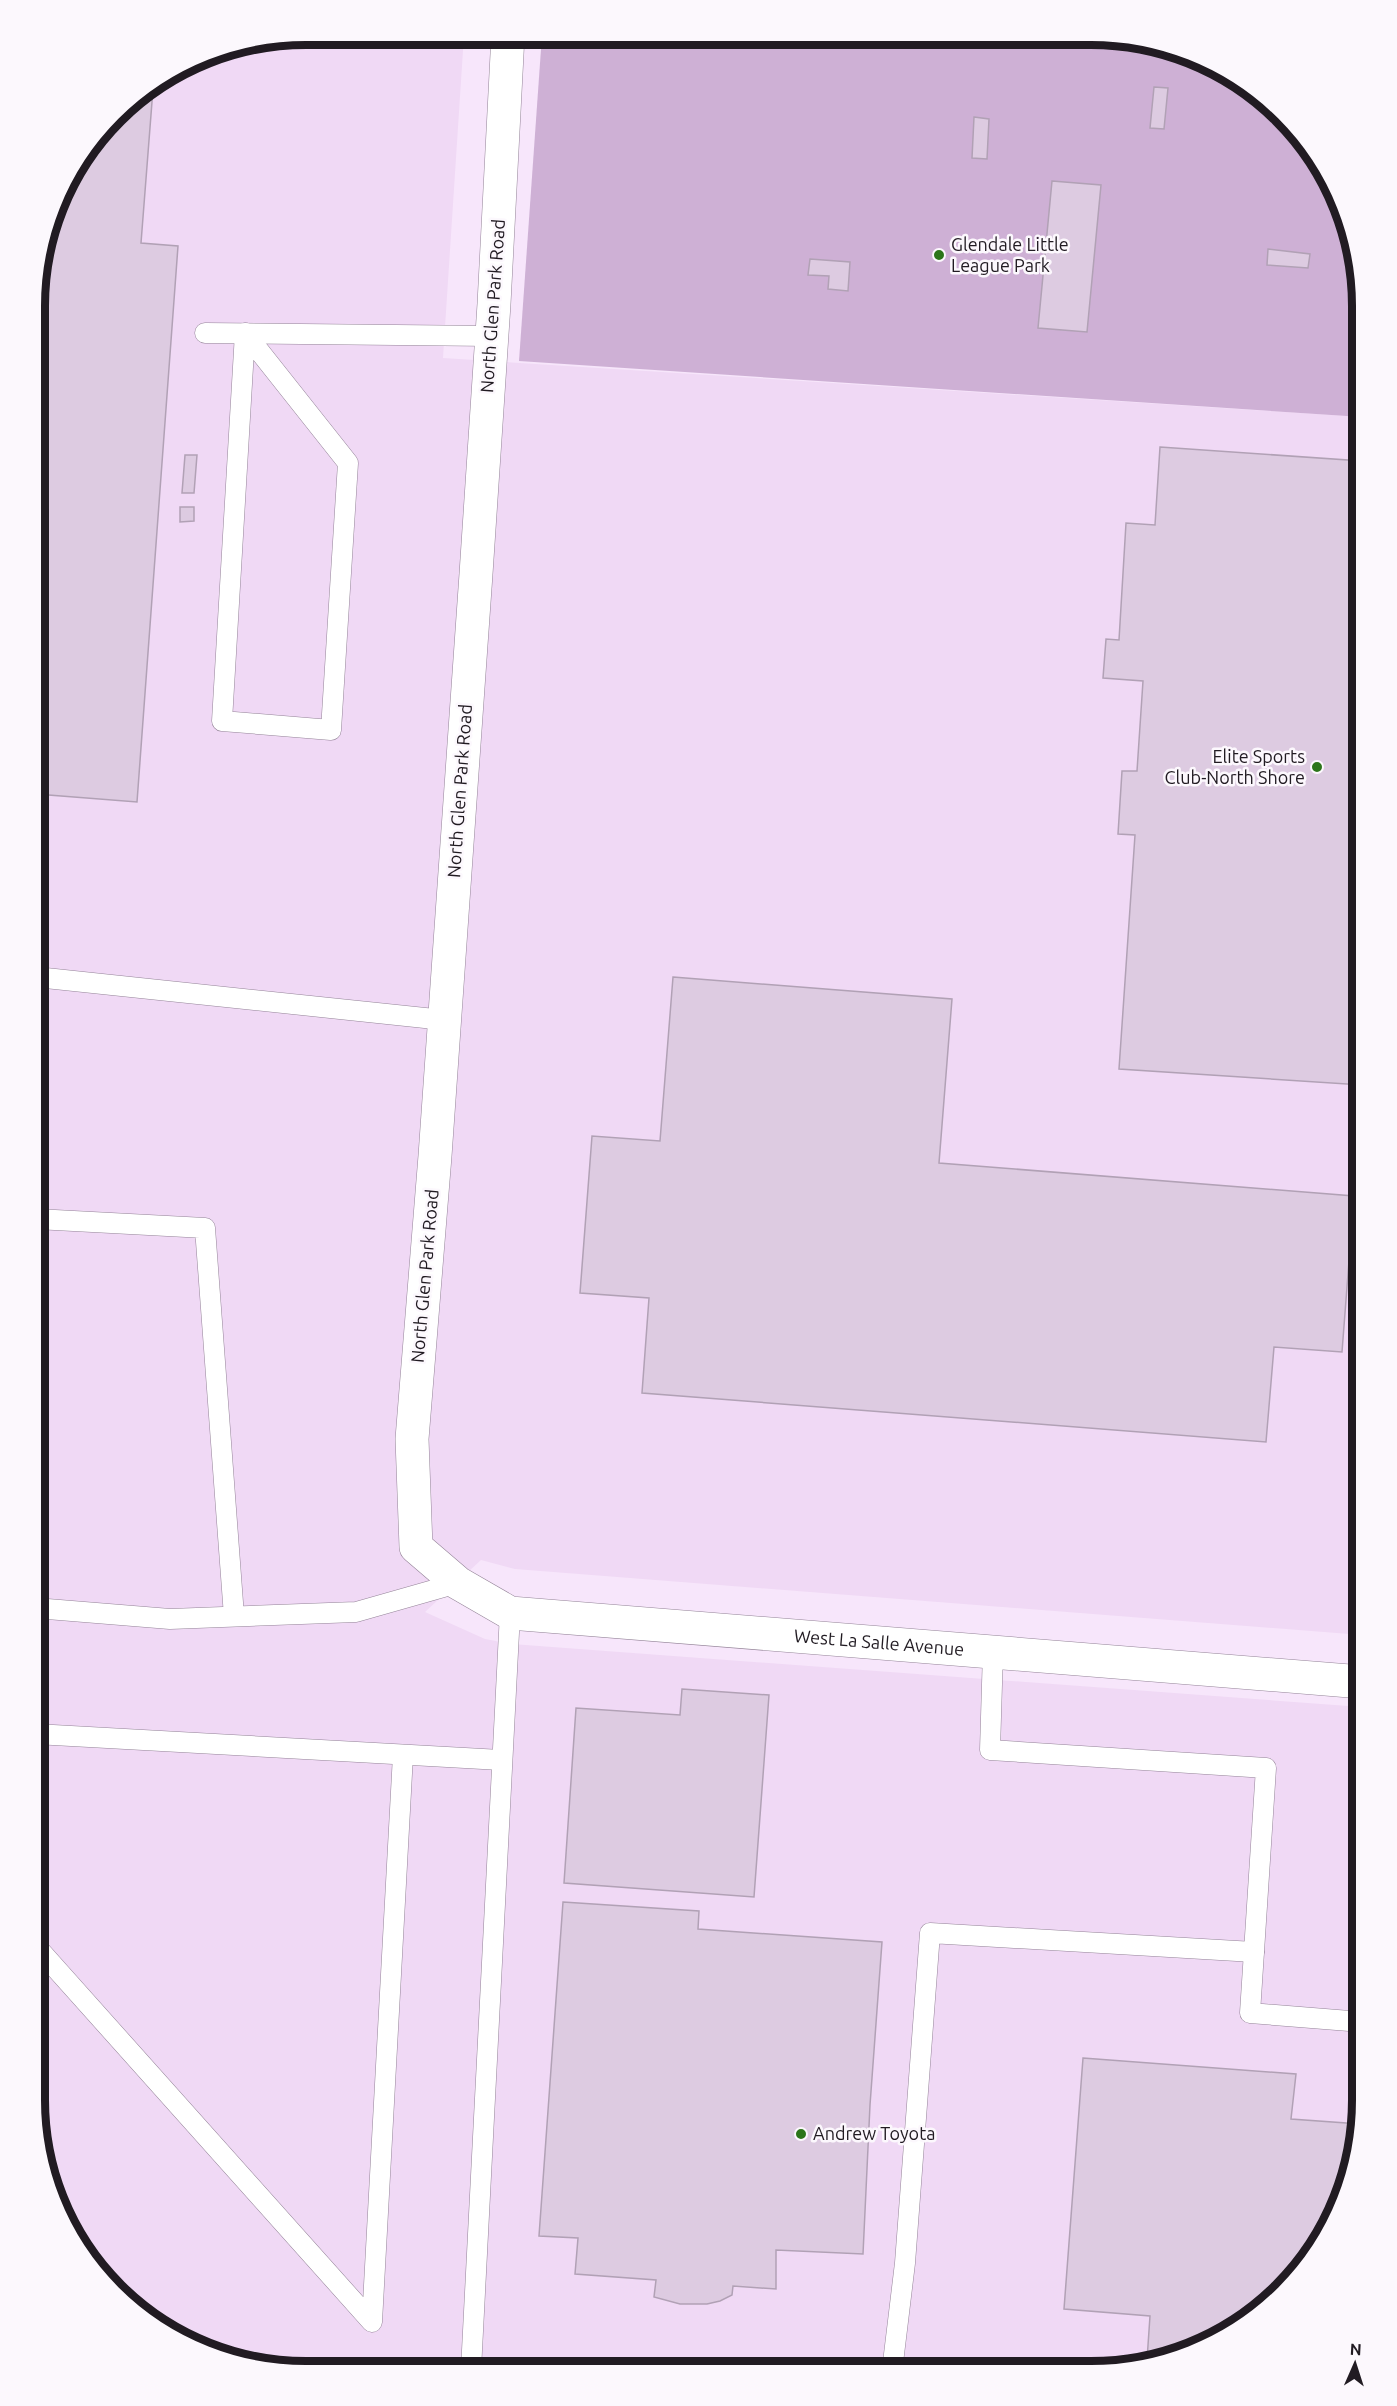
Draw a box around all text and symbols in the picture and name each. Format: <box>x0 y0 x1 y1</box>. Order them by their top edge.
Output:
street label: North Glen Park Road <box>476 218 508 393</box>
place label: Glendale Little League Park <box>951 234 1069 275</box>
marker: Glendale Little League Park <box>932 248 946 262</box>
street label: North Glen Park Road <box>443 703 475 878</box>
place label: Elite Sports Club-North Shore <box>1165 746 1305 787</box>
marker: Elite Sports Club-North Shore <box>1310 760 1324 774</box>
street label: North Glen Park Road <box>406 1188 442 1363</box>
street label: West La Salle Avenue <box>793 1625 965 1659</box>
place label: Andrew Toyota <box>813 2123 935 2143</box>
marker: Andrew Toyota <box>794 2127 808 2141</box>
north arrow <box>1325 2334 1385 2394</box>
text: N <box>1349 2340 1362 2358</box>

